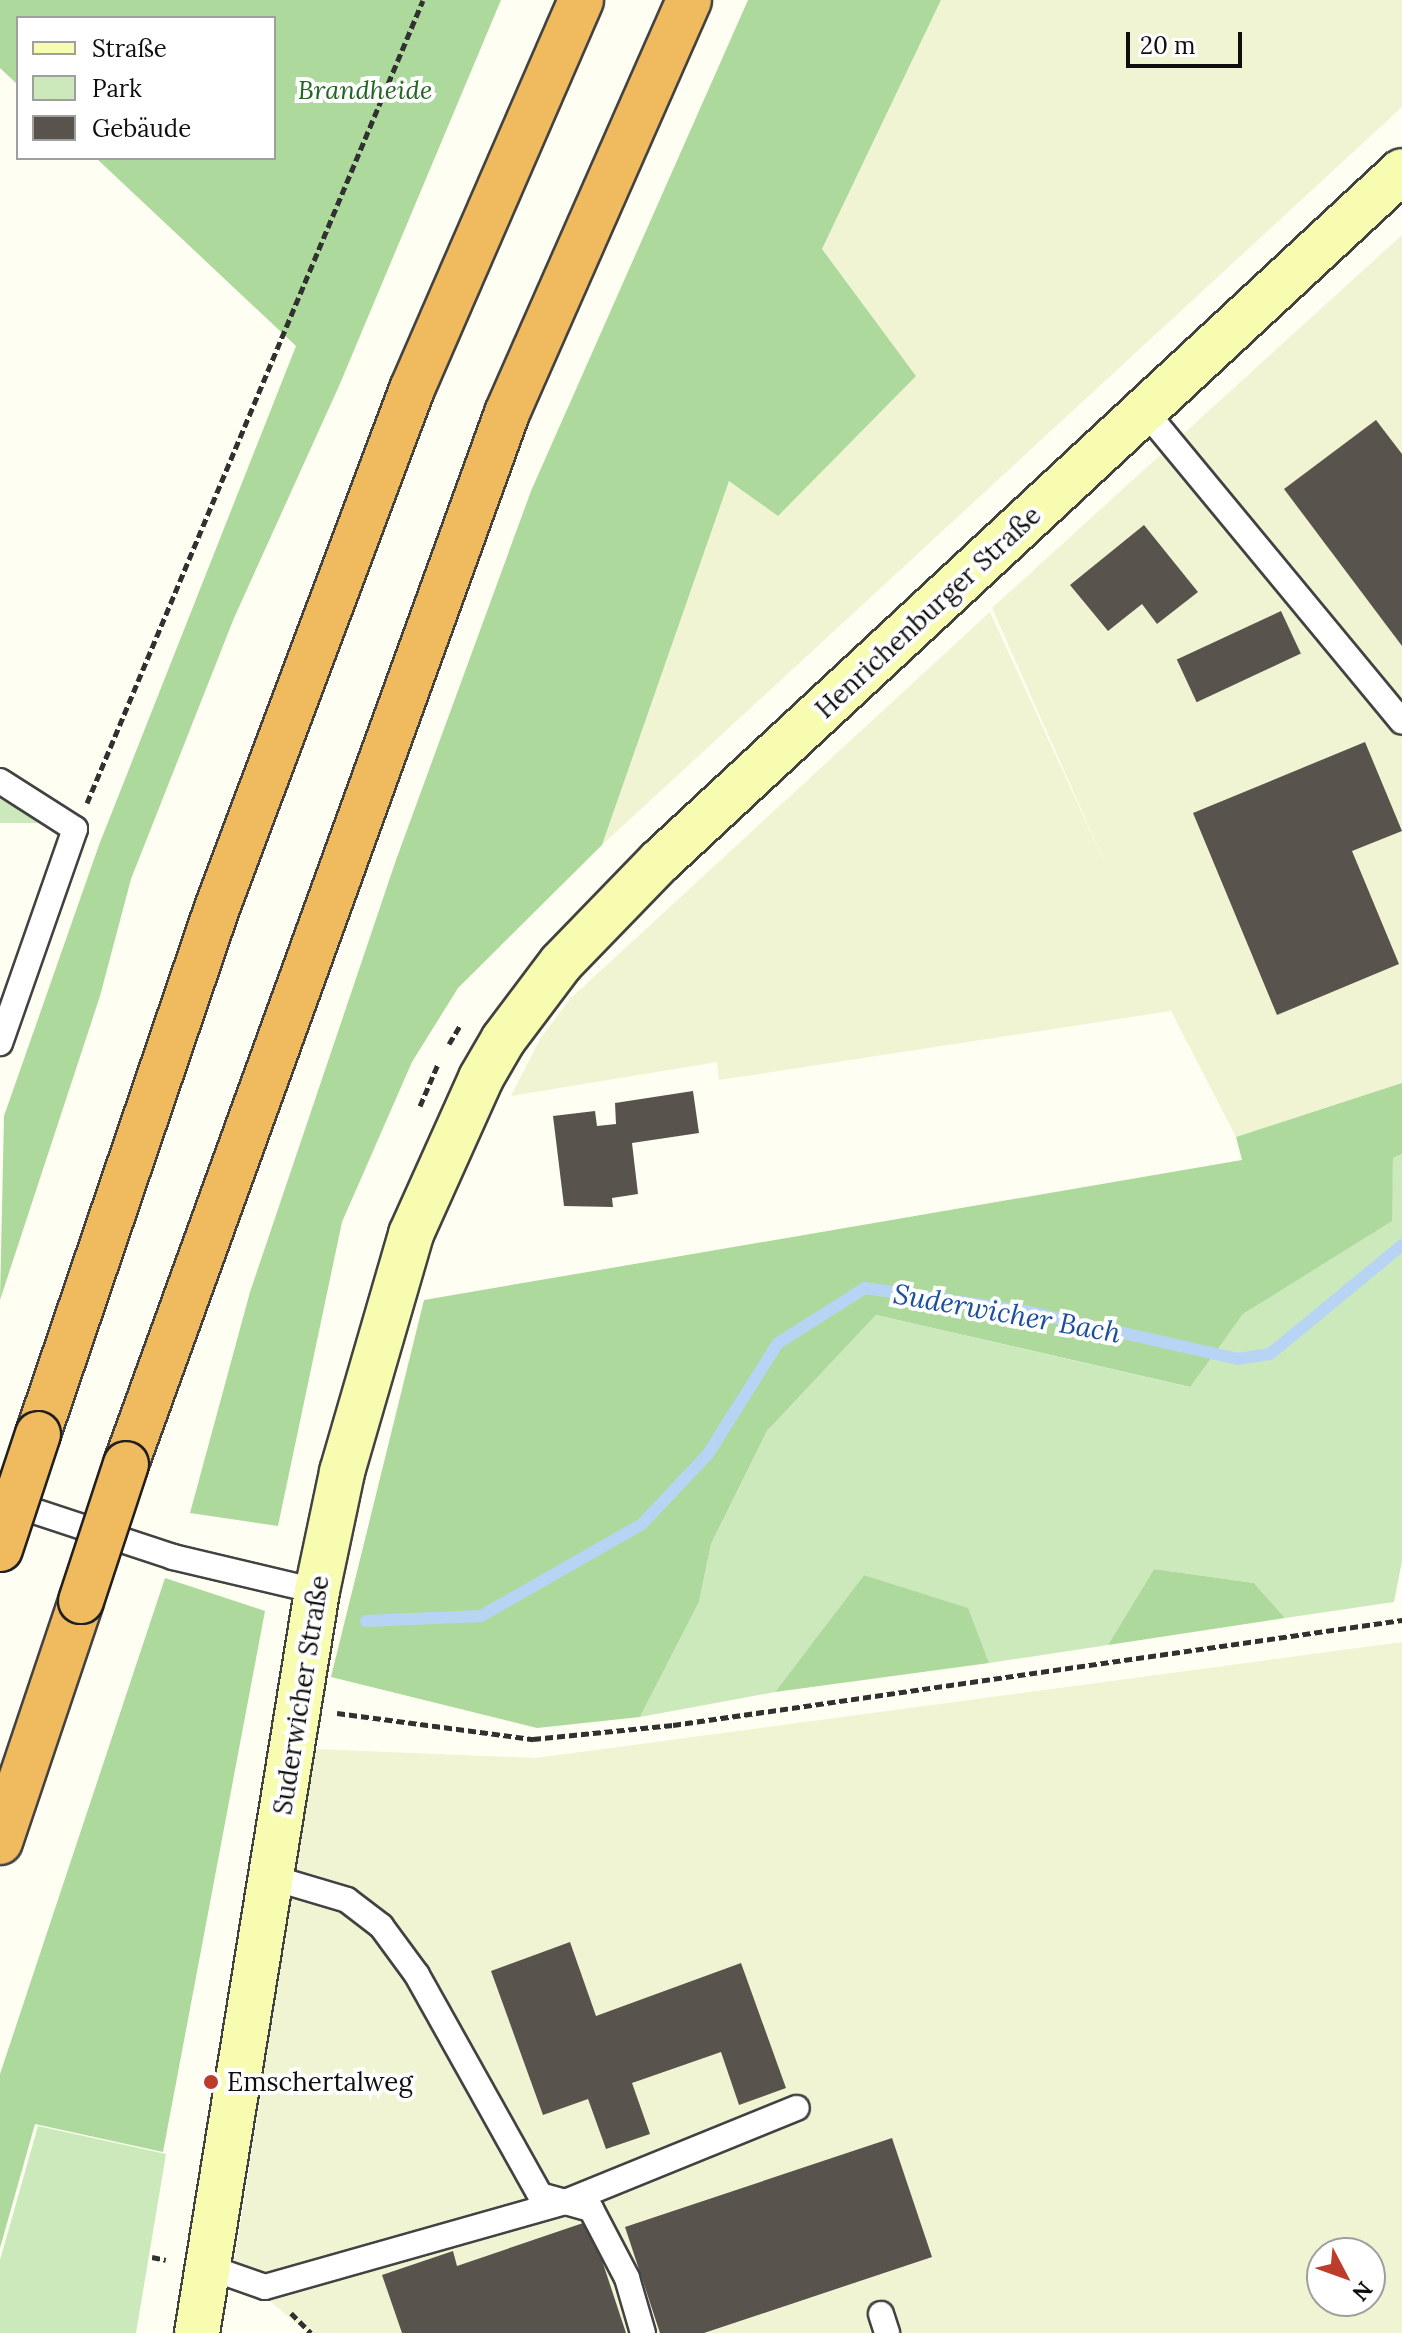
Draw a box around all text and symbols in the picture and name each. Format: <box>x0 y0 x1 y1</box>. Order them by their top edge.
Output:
legend <box>16 16 276 160</box>
scale bar <box>1130 16 1246 66</box>
text: 20 m <box>1140 30 1196 61</box>
text: Straße <box>92 33 167 64</box>
text: Park <box>92 73 142 104</box>
park label: Brandheide <box>298 74 432 106</box>
text: Gebäude <box>92 113 191 144</box>
street label: Henrichenburger Straße <box>809 499 1047 725</box>
water label: Suderwicher Bach <box>891 1276 1123 1350</box>
street label: Suderwicher Straße <box>267 1573 335 1817</box>
place label: Emschertalweg <box>227 2066 413 2098</box>
marker: Emschertalweg <box>202 2073 220 2091</box>
north arrow <box>1306 2237 1386 2317</box>
text: N <box>1346 2276 1379 2307</box>

